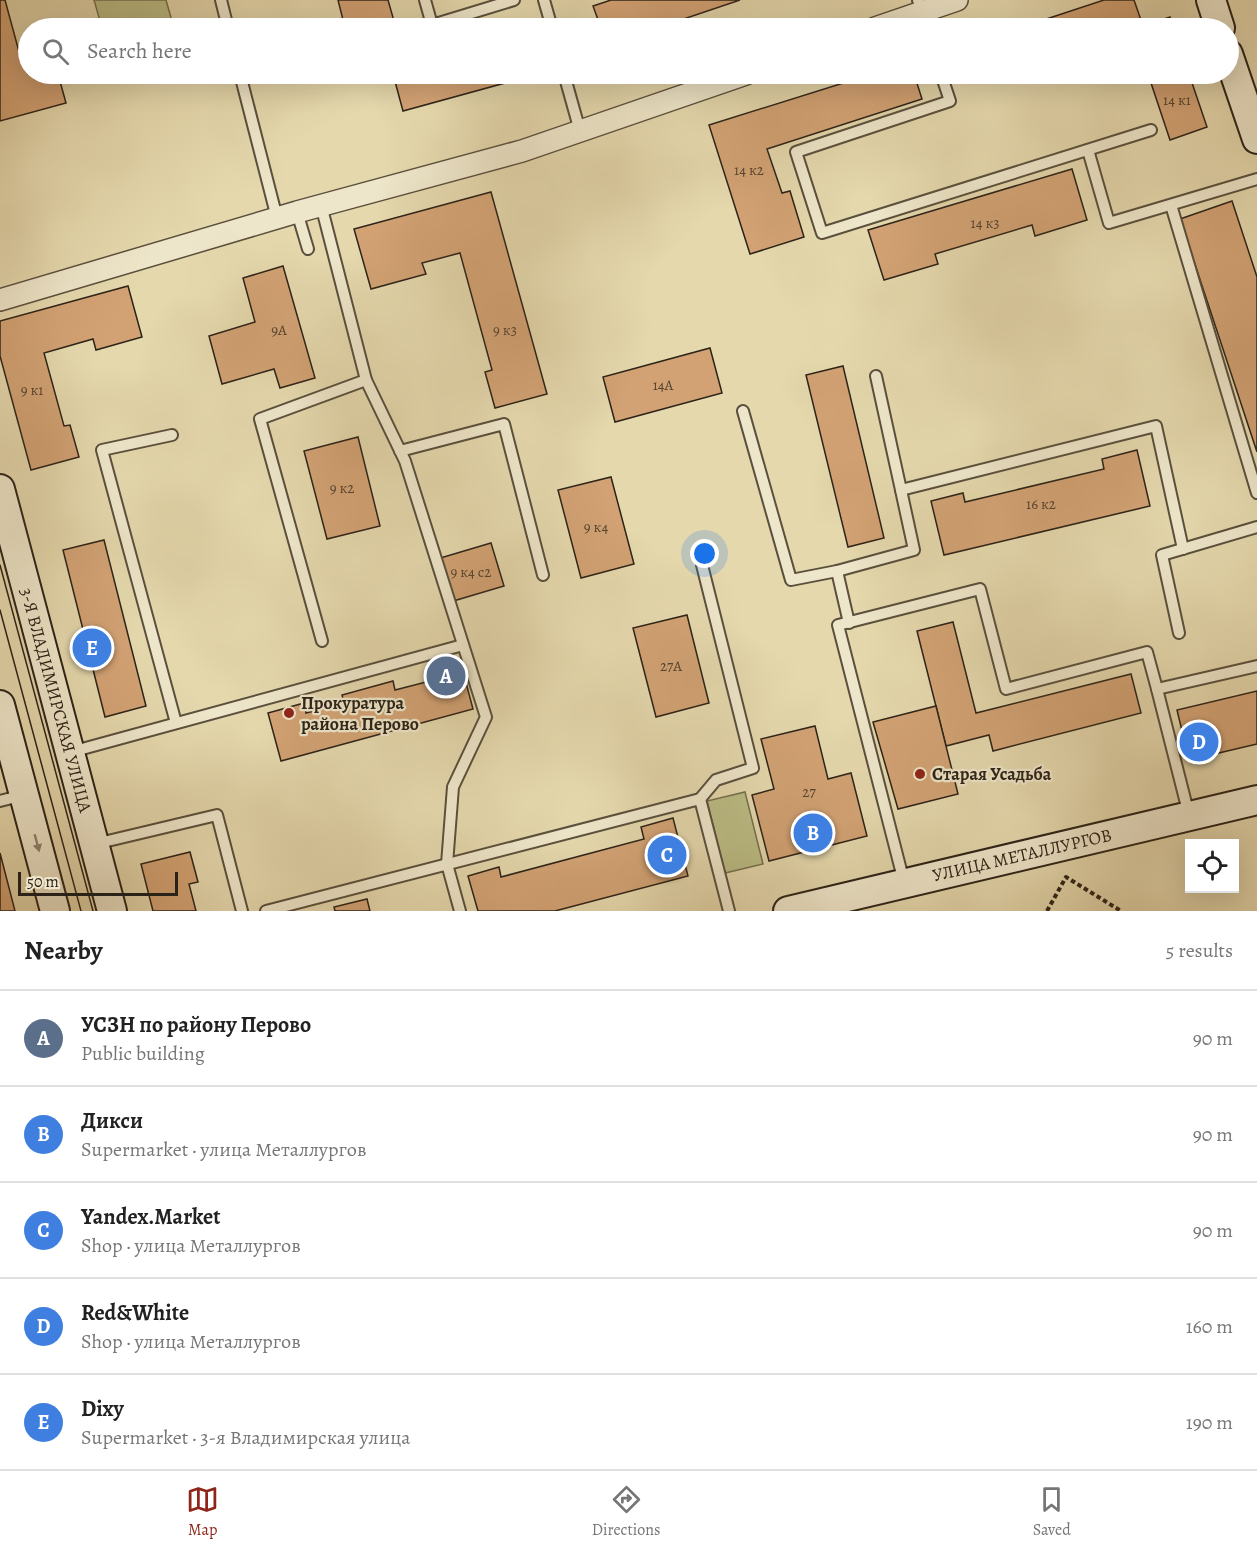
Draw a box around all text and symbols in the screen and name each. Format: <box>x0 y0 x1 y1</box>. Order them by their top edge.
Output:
search box <box>18 18 1239 84</box>
icon: search <box>39 35 72 68</box>
text: Search here <box>87 36 192 66</box>
house number: 14 к1 <box>1163 90 1191 110</box>
house number: 14 к2 <box>734 160 764 180</box>
house number: 14 к3 <box>971 213 999 233</box>
house number: 9А <box>271 320 287 340</box>
house number: 9 к3 <box>493 320 517 340</box>
house number: 14А <box>653 375 674 395</box>
house number: 9 к1 <box>21 380 43 400</box>
house number: 9 к2 <box>330 478 354 498</box>
house number: 16 к2 <box>1026 494 1056 514</box>
house number: 9 к4 <box>584 517 608 537</box>
your location <box>690 539 719 568</box>
house number: 9 к4 с2 <box>451 562 491 582</box>
street label: 3-Я ВЛАДИМИРСКАЯ УЛИЦА <box>14 585 98 815</box>
pin: E <box>72 626 112 670</box>
pin: A <box>426 654 466 698</box>
house number: 27А <box>660 656 682 676</box>
place label: Прокуратура района Перово <box>301 691 419 736</box>
marker: Прокуратура района Перово <box>282 706 296 720</box>
pin: D <box>1180 720 1218 764</box>
place label: Старая Усадьба <box>932 762 1052 786</box>
marker: Старая Усадьба <box>913 767 927 781</box>
house number: 27 <box>802 782 816 802</box>
pin: B <box>794 810 832 856</box>
street label: УЛИЦА МЕТАЛЛУРГОВ <box>930 823 1114 887</box>
pin: C <box>648 832 686 878</box>
one-way arrow <box>33 834 42 852</box>
map controls <box>1185 839 1239 893</box>
button: locate <box>1185 839 1239 893</box>
scale bar <box>18 869 178 896</box>
text: 50 m <box>27 871 59 893</box>
text: Nearby <box>24 933 103 968</box>
text: 5 results <box>1166 937 1233 964</box>
text: УСЗН по району Перово <box>81 1010 311 1040</box>
text: A <box>37 1025 50 1052</box>
text: 90 m <box>1193 1025 1233 1052</box>
text: Public building <box>81 1040 205 1067</box>
text: Дикси <box>81 1106 143 1136</box>
text: B <box>37 1121 50 1148</box>
text: 90 m <box>1193 1121 1233 1148</box>
text: Supermarket · улица Металлургов <box>81 1136 366 1163</box>
text: Yandex.Market <box>81 1202 221 1232</box>
text: C <box>37 1217 50 1244</box>
text: 90 m <box>1193 1217 1233 1244</box>
text: Shop · улица Металлургов <box>81 1232 301 1259</box>
text: Red&White <box>81 1298 189 1328</box>
text: D <box>37 1313 50 1340</box>
text: 160 m <box>1186 1313 1233 1340</box>
text: Shop · улица Металлургов <box>81 1328 301 1355</box>
text: Dixy <box>81 1394 124 1424</box>
text: E <box>38 1409 49 1436</box>
text: 190 m <box>1186 1409 1233 1436</box>
text: Supermarket · 3-я Владимирская улица <box>81 1424 411 1451</box>
tab: Map <box>186 1483 219 1541</box>
tab: Directions <box>592 1483 660 1541</box>
tab: Saved <box>1033 1483 1071 1541</box>

